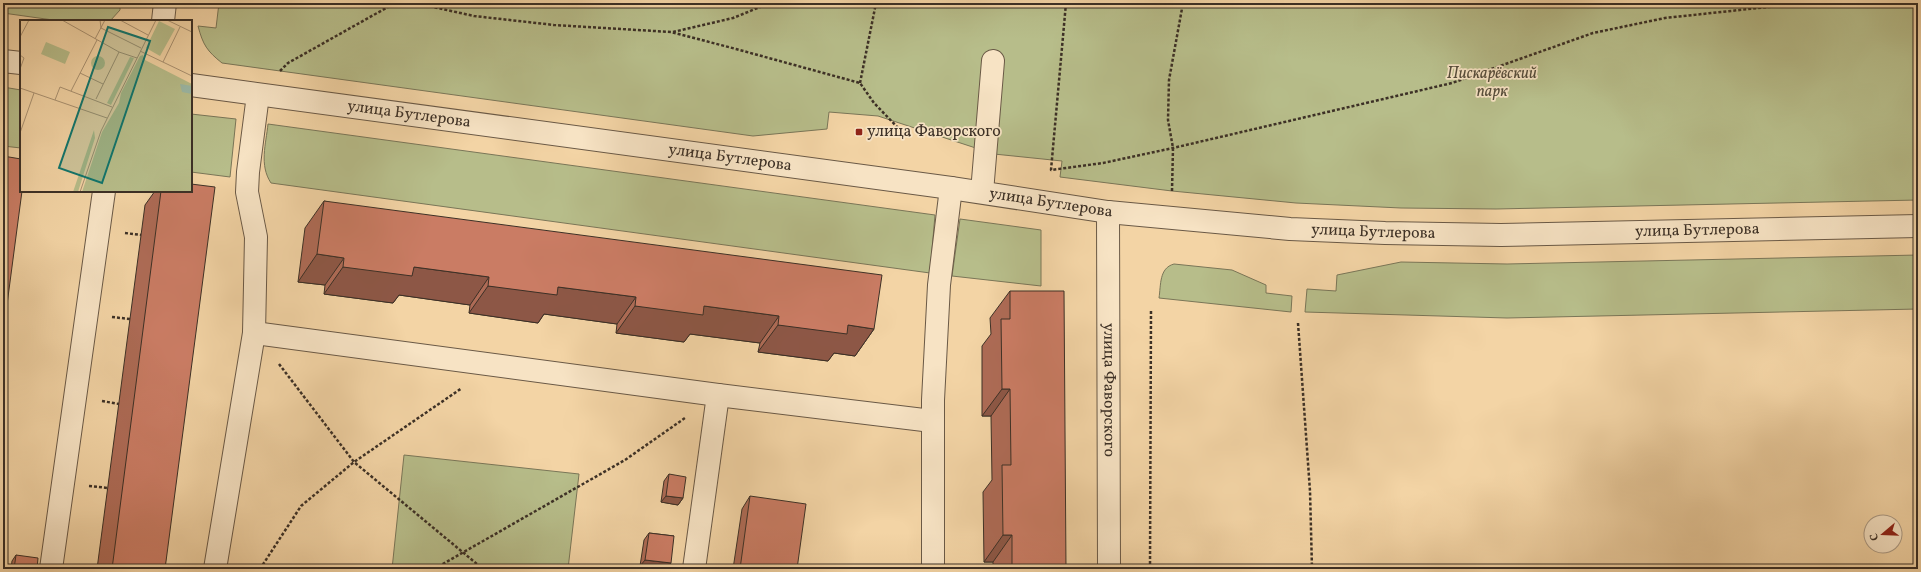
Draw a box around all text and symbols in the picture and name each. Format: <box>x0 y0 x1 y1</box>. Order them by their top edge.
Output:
inset map <box>20 20 192 192</box>
park label: Пискарёвский парк <box>1447 63 1537 103</box>
street label: улица Бутлерова <box>346 95 472 134</box>
place label: улица Фаворского <box>867 121 1001 143</box>
marker: улица Фаворского <box>854 127 864 137</box>
street label: улица Бутлерова <box>667 139 793 177</box>
street label: улица Бутлерова <box>988 183 1114 223</box>
street label: улица Бутлерова <box>1635 218 1760 243</box>
street label: улица Бутлерова <box>1311 219 1436 245</box>
street label: улица Фаворского <box>1097 323 1120 457</box>
north arrow <box>1863 514 1903 554</box>
text: С <box>1867 531 1883 543</box>

